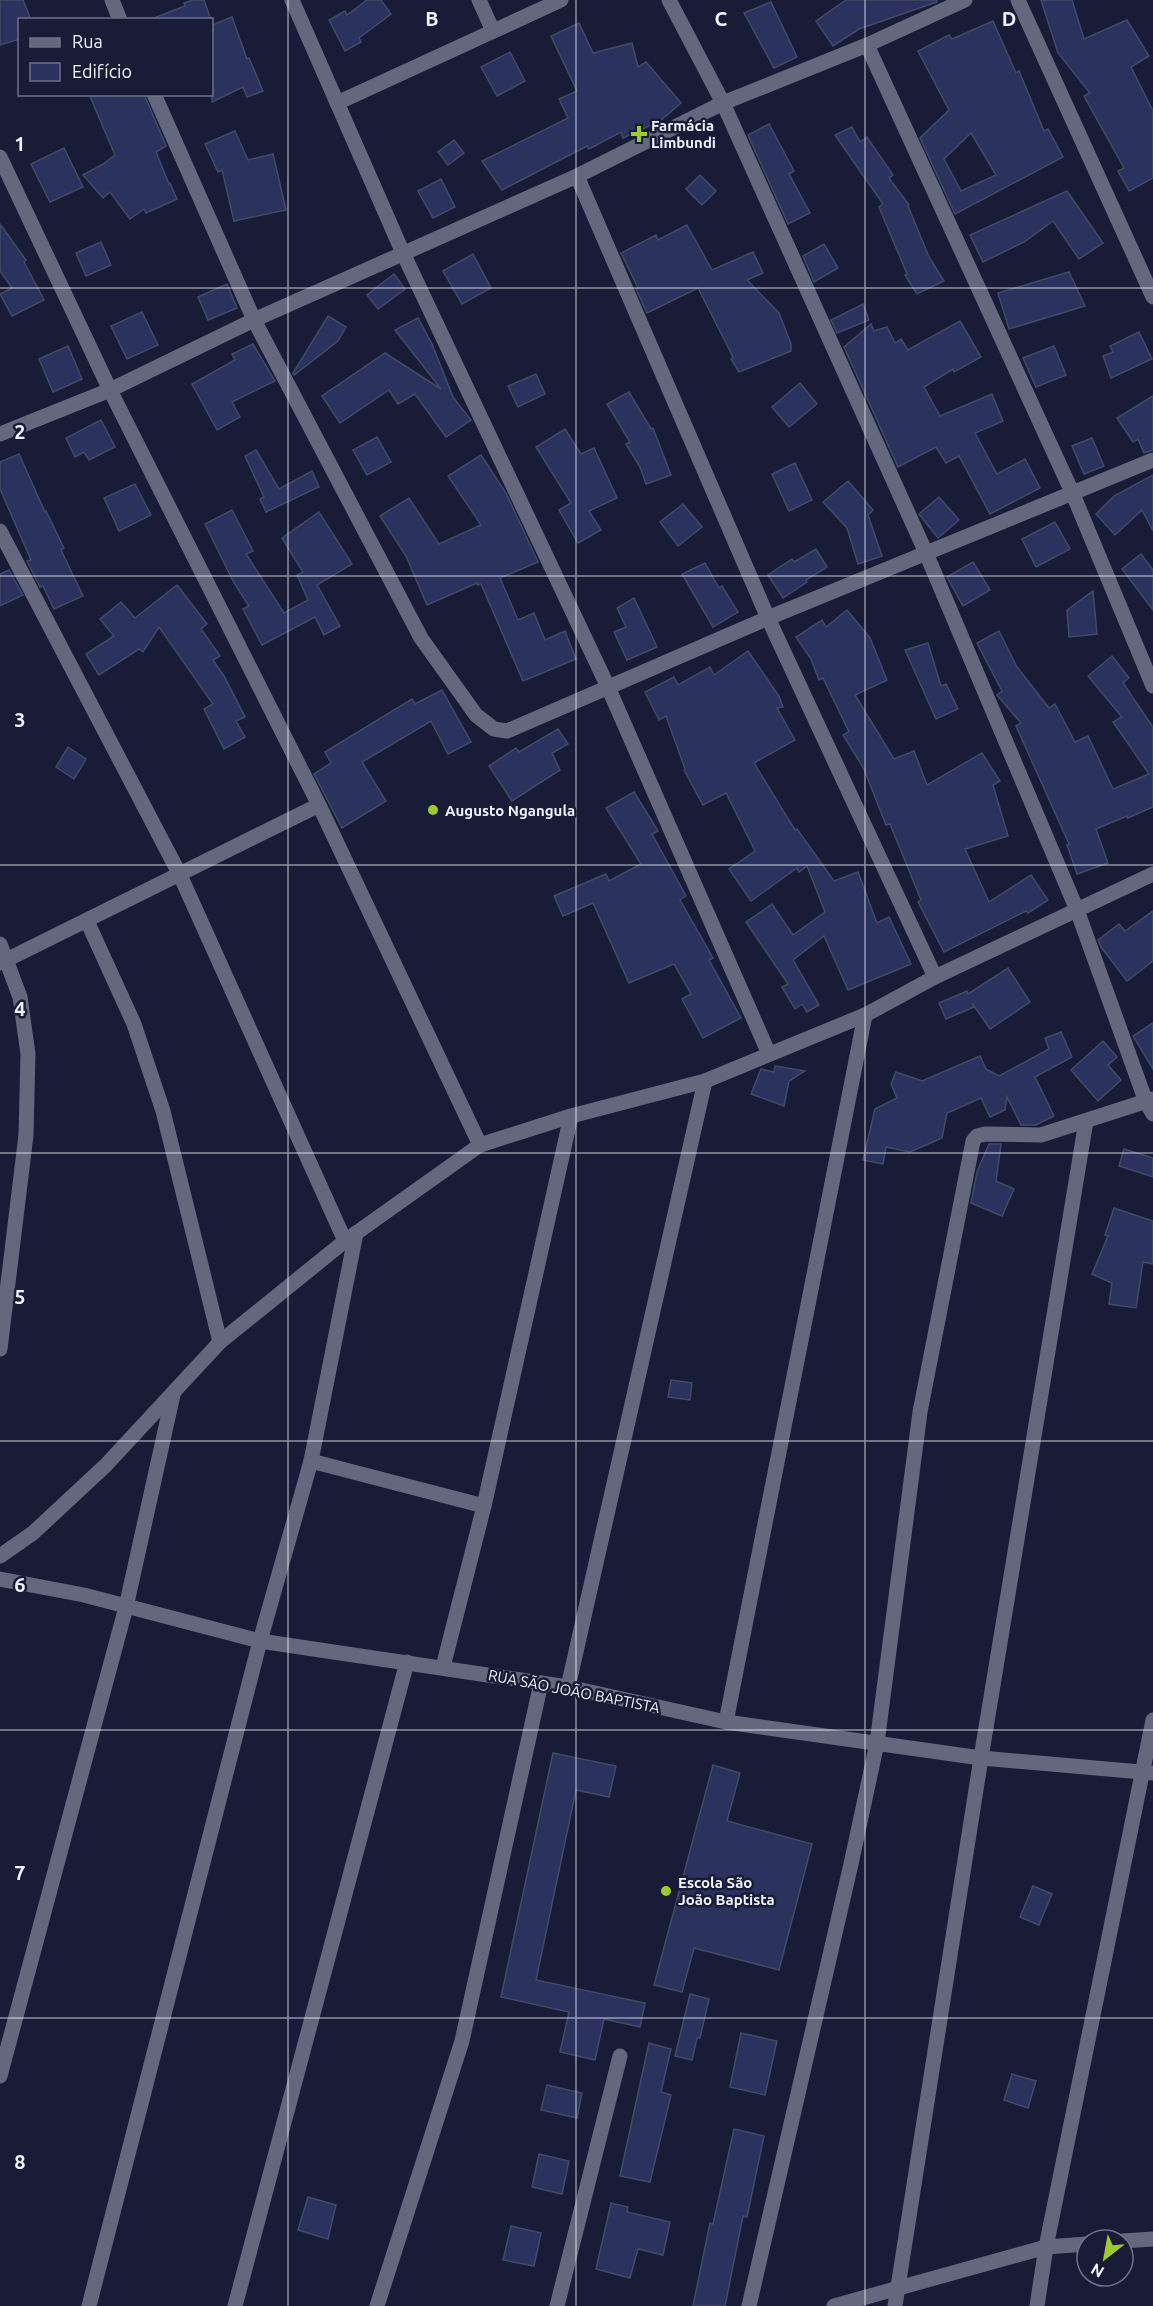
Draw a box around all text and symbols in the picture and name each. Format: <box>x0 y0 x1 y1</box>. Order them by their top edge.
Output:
text: B <box>425 7 439 30</box>
text: C <box>715 7 728 30</box>
text: D <box>1002 7 1016 30</box>
legend <box>18 18 213 96</box>
text: Rua <box>72 31 103 51</box>
text: Edifício <box>72 61 132 81</box>
place label: Farmácia Limbundi <box>651 117 716 151</box>
marker: Farmácia Limbundi <box>632 127 646 141</box>
text: 1 <box>14 132 26 155</box>
text: 2 <box>14 420 26 443</box>
text: 3 <box>14 708 26 731</box>
place label: Augusto Ngangula <box>445 802 575 819</box>
marker: Augusto Ngangula <box>426 803 440 817</box>
text: 4 <box>14 997 26 1020</box>
text: 5 <box>14 1285 26 1308</box>
text: 6 <box>14 1573 26 1596</box>
street label: RUA SÃO JOÃO BAPTISTA <box>487 1666 661 1716</box>
text: 7 <box>14 1861 26 1884</box>
place label: Escola São João Baptista <box>678 1874 775 1908</box>
marker: Escola São João Baptista <box>659 1884 673 1898</box>
text: 8 <box>14 2150 26 2173</box>
north arrow <box>1075 2228 1135 2288</box>
text: N <box>1088 2260 1107 2282</box>

